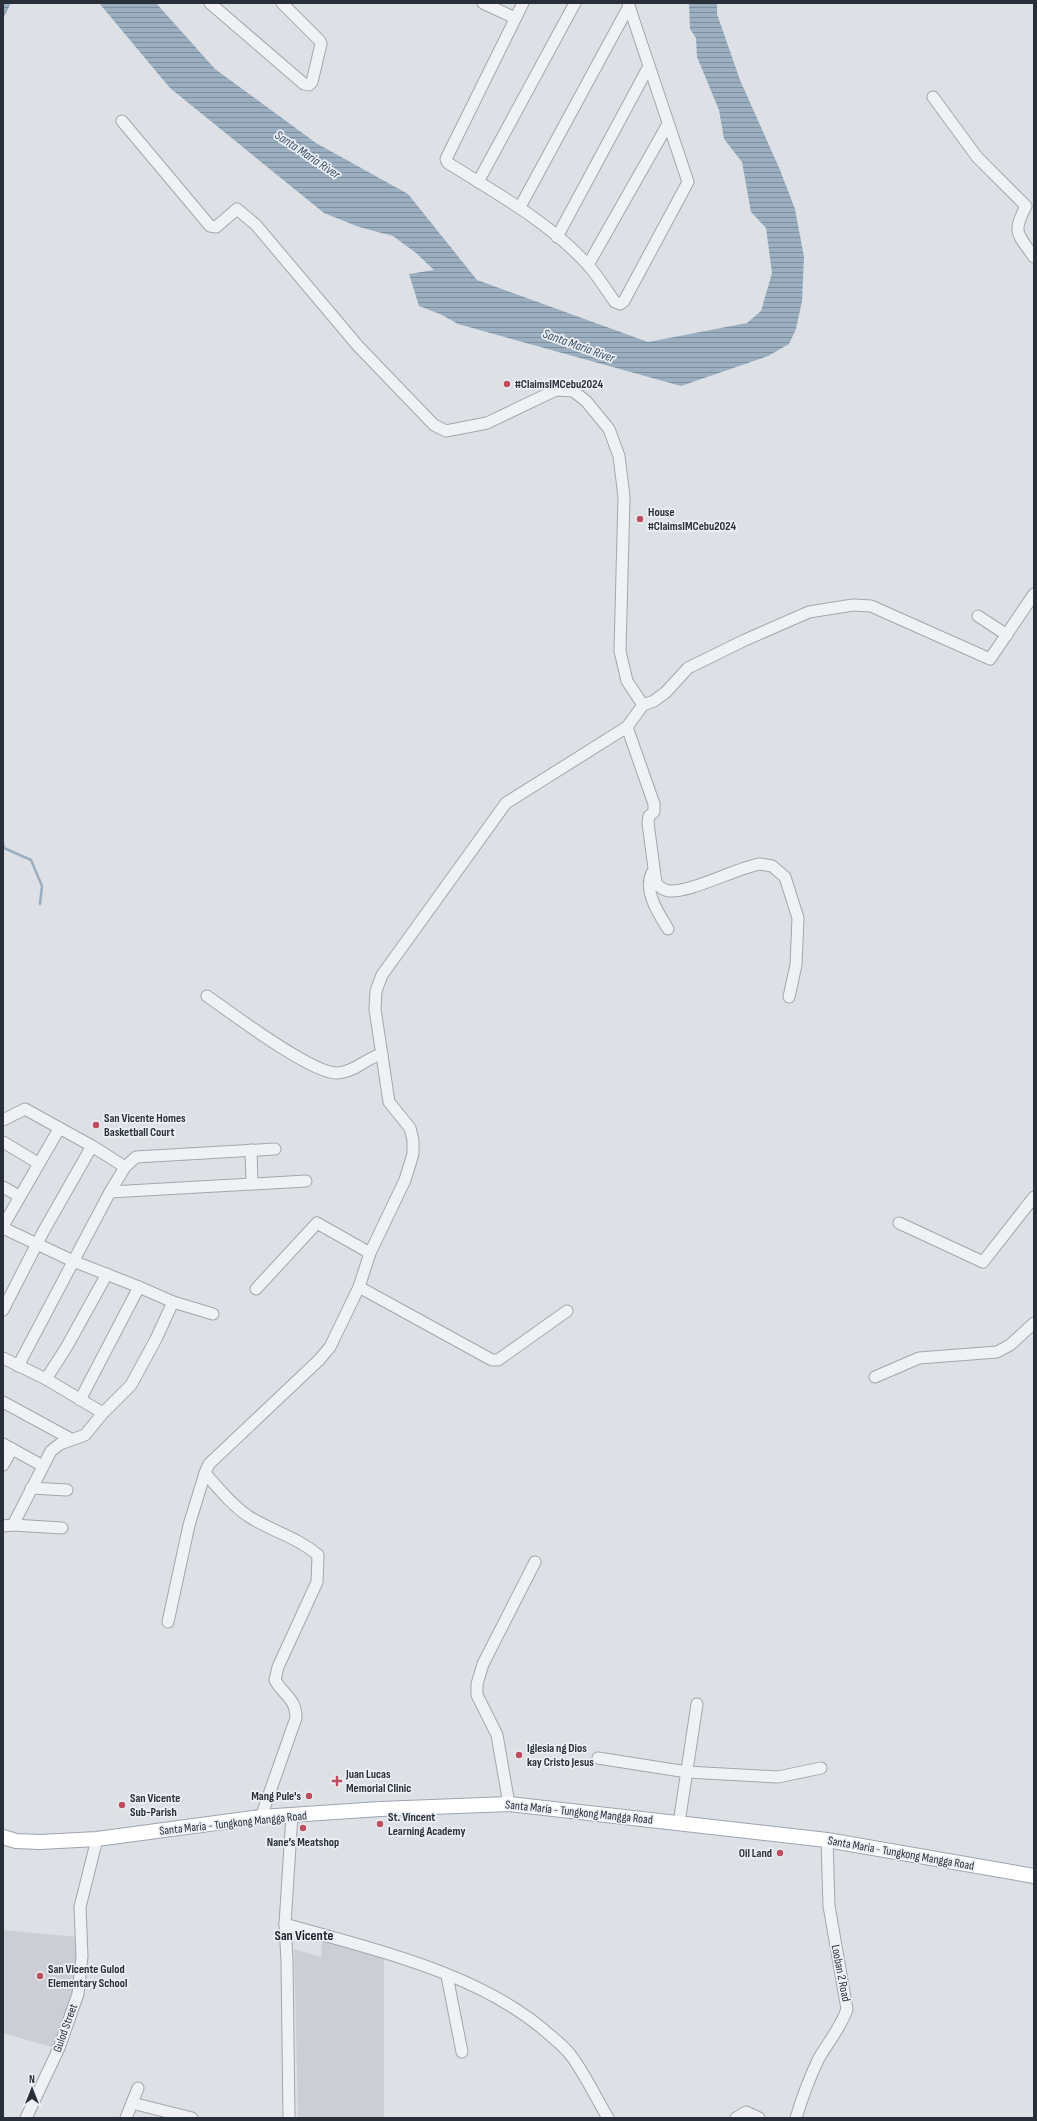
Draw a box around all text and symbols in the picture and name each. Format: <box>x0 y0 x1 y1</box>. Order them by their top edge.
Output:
water label: Santa Maria River <box>272 127 344 183</box>
water label: Santa Maria River <box>541 326 618 367</box>
place label: #ClaimsIMCebu2024 <box>515 377 603 392</box>
marker: #ClaimsIMCebu2024 <box>502 379 512 389</box>
place label: House #ClaimsIMCebu2024 <box>648 505 736 534</box>
marker: House #ClaimsIMCebu2024 <box>635 514 645 524</box>
place label: San Vicente Homes Basketball Court <box>104 1111 186 1140</box>
marker: San Vicente Homes Basketball Court <box>91 1120 101 1130</box>
place label: Iglesia ng Dios kay Cristo Jesus <box>527 1741 594 1770</box>
marker: Iglesia ng Dios kay Cristo Jesus <box>514 1750 524 1760</box>
place label: Juan Lucas Memorial Clinic <box>345 1767 411 1796</box>
marker: Juan Lucas Memorial Clinic <box>331 1775 343 1787</box>
place label: Mang Pule's <box>251 1789 301 1804</box>
place label: San Vicente Sub-Parish <box>130 1791 180 1820</box>
marker: Mang Pule's <box>304 1791 314 1801</box>
street label: Santa Maria - Tungkong Mangga Road <box>504 1797 654 1828</box>
marker: San Vicente Sub-Parish <box>117 1800 127 1810</box>
street label: Santa Maria - Tungkong Mangga Road <box>158 1808 308 1839</box>
place label: St. Vincent Learning Academy <box>388 1810 465 1839</box>
marker: St. Vincent Learning Academy <box>375 1819 385 1829</box>
marker: Nane’s Meatshop <box>298 1823 308 1833</box>
street label: Santa Maria - Tungkong Mangga Road <box>827 1833 975 1874</box>
place label: Nane’s Meatshop <box>267 1835 339 1850</box>
place label: Oil Land <box>739 1846 772 1861</box>
marker: Oil Land <box>775 1848 785 1858</box>
district label: San Vicente <box>275 1927 333 1944</box>
street label: Looban 2 Road <box>828 1943 853 2003</box>
place label: San Vicente Gulod Elementary School <box>48 1962 128 1991</box>
marker: San Vicente Gulod Elementary School <box>35 1971 45 1981</box>
street label: Gulod Street <box>50 2002 81 2054</box>
north arrow <box>12 2069 52 2109</box>
text: N <box>29 2073 35 2086</box>

